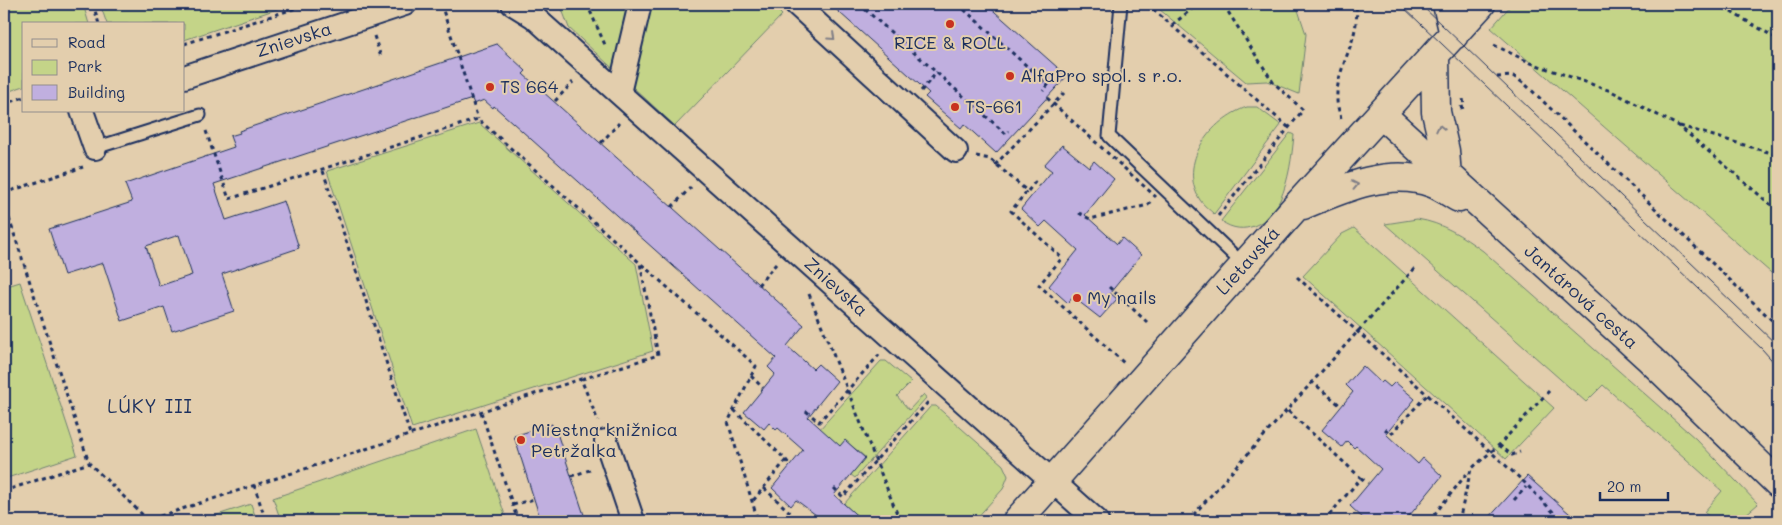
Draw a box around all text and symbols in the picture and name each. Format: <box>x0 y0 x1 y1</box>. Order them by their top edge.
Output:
street label: Znievska <box>253 16 334 62</box>
marker: RICE & ROLL <box>944 18 956 30</box>
legend <box>22 22 185 112</box>
place label: RICE & ROLL <box>894 30 1006 54</box>
one-way arrow <box>826 31 835 40</box>
text: Road <box>68 32 105 52</box>
text: Park <box>68 56 102 76</box>
place label: AlfaPro spol. s r.o. <box>1020 63 1183 87</box>
marker: AlfaPro spol. s r.o. <box>1004 70 1016 82</box>
place label: TS 664 <box>500 74 559 98</box>
marker: TS 664 <box>484 81 496 93</box>
text: Building <box>68 82 125 102</box>
place label: TS-661 <box>965 94 1023 118</box>
marker: TS-661 <box>949 101 961 113</box>
one-way arrow <box>1435 123 1446 132</box>
one-way arrow <box>1351 180 1360 191</box>
street label: Lietavská <box>1210 221 1284 300</box>
street label: Jantárová cesta <box>1520 239 1644 354</box>
street label: Znievska <box>800 251 874 321</box>
place label: My nails <box>1087 285 1156 309</box>
marker: My nails <box>1071 292 1083 304</box>
district label: LÚKY III <box>107 393 193 418</box>
place label: Miestna knižnica Petržalka <box>531 417 678 462</box>
marker: Miestna knižnica Petržalka <box>515 434 527 446</box>
scale bar <box>1600 470 1667 502</box>
text: 20 m <box>1607 476 1641 496</box>

